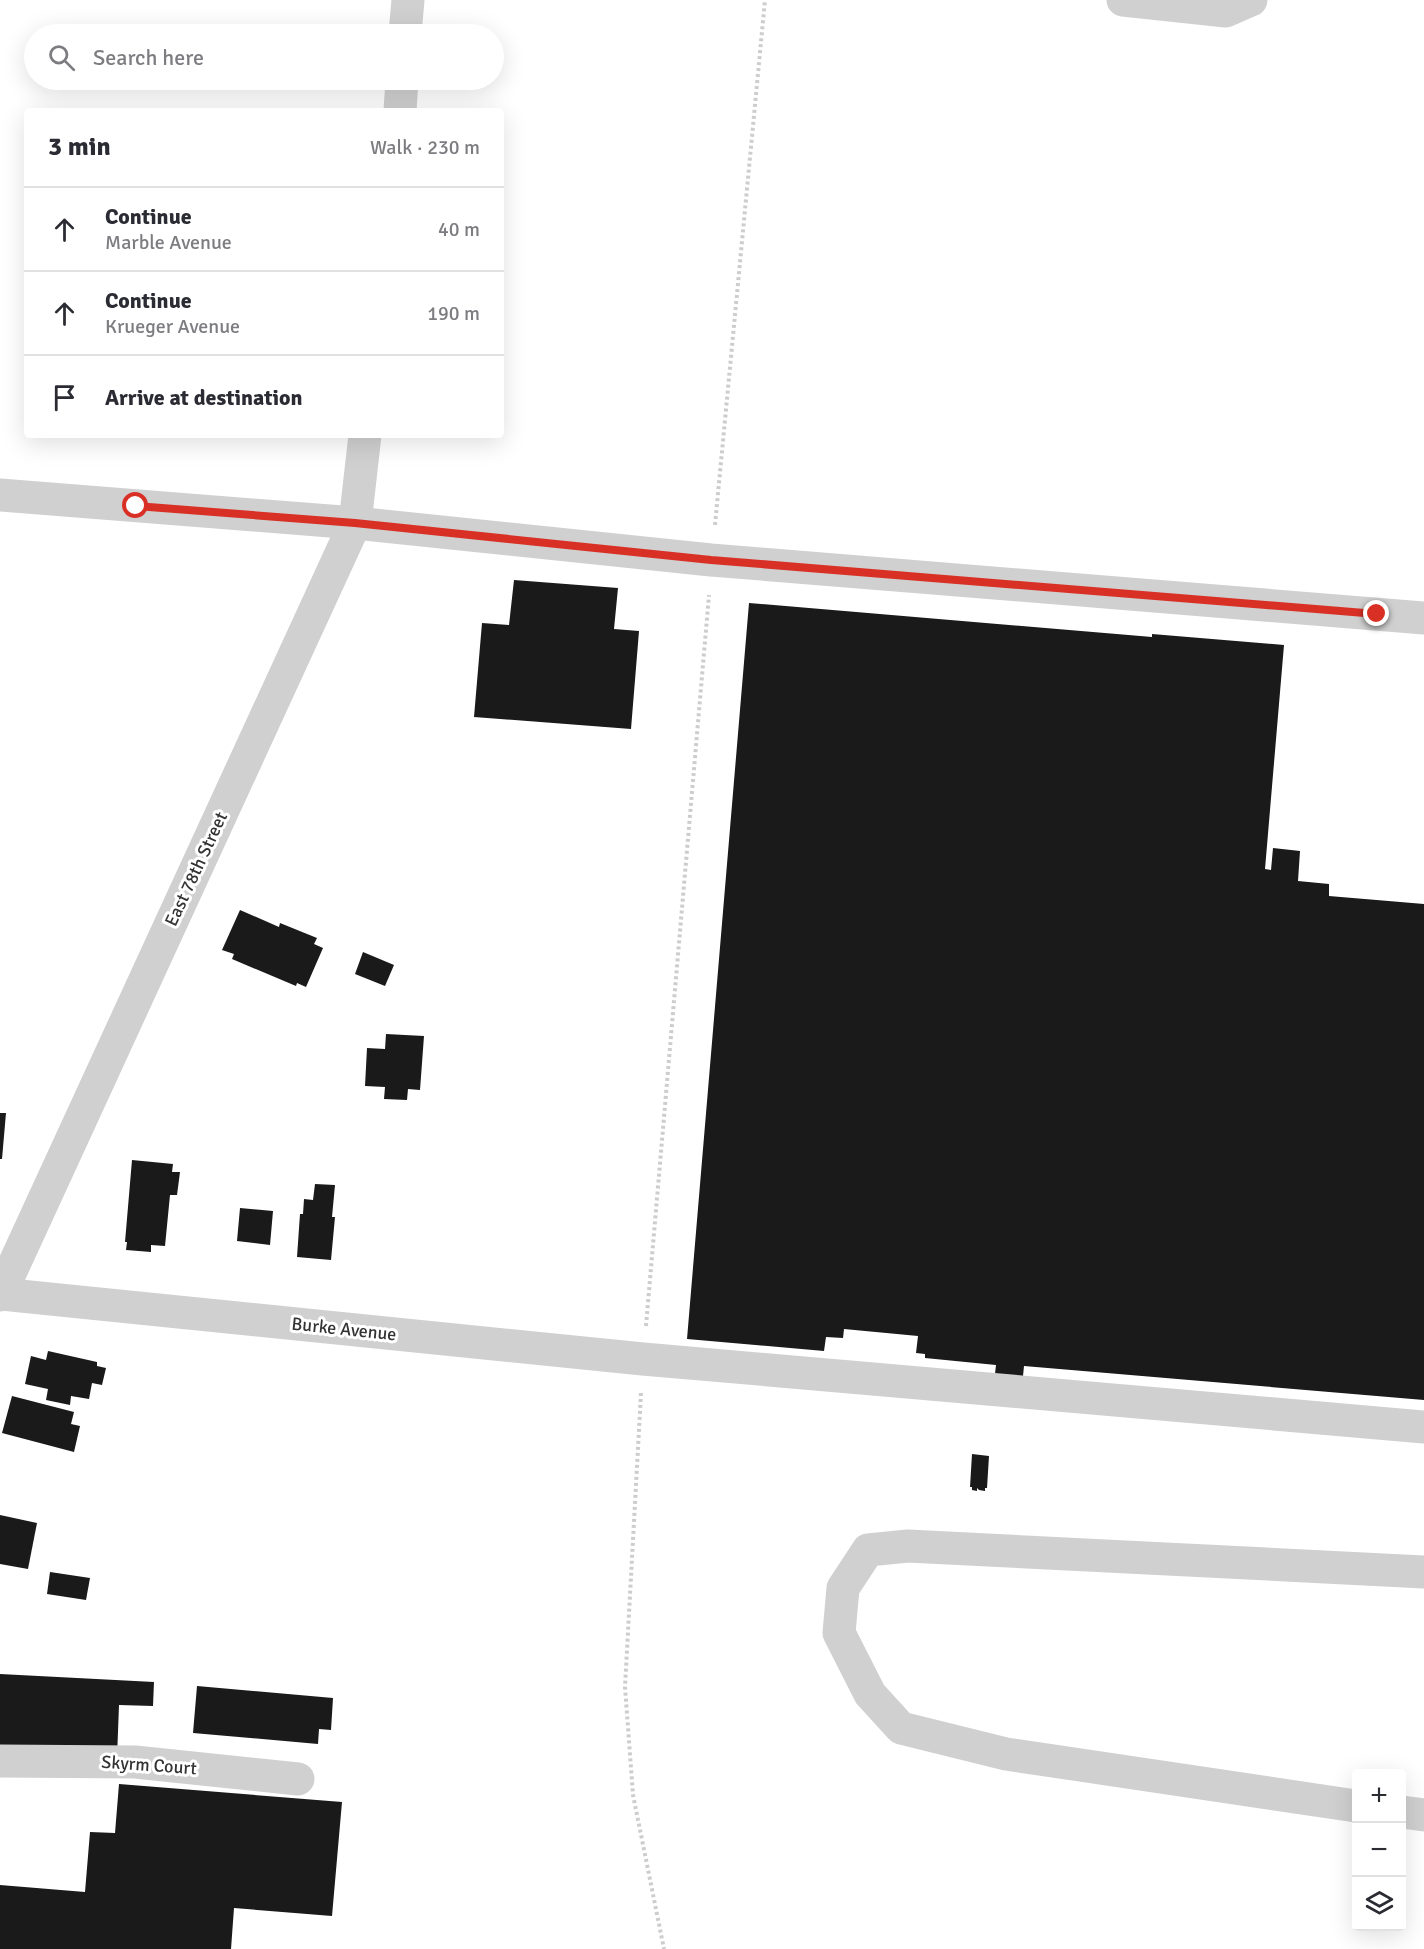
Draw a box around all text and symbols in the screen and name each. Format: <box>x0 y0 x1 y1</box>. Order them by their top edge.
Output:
search box <box>24 24 504 90</box>
icon: search <box>45 41 78 74</box>
text: Search here <box>93 44 204 71</box>
text: 3 min <box>48 131 111 163</box>
text: Walk · 230 m <box>370 135 480 160</box>
text: Continue <box>105 203 192 230</box>
icon: ahead <box>48 213 81 246</box>
text: 40 m <box>438 217 480 242</box>
text: Marble Avenue <box>105 230 232 255</box>
text: Continue <box>105 287 192 314</box>
icon: ahead <box>48 297 81 330</box>
text: 190 m <box>427 301 480 326</box>
text: Krueger Avenue <box>105 314 240 339</box>
icon: arrive <box>48 381 81 414</box>
text: Arrive at destination <box>105 384 302 411</box>
route start <box>122 492 148 518</box>
route end <box>1363 600 1389 626</box>
street label: East 78th Street <box>160 808 232 930</box>
street label: Burke Avenue <box>290 1313 398 1345</box>
street label: Skyrm Court <box>101 1751 197 1779</box>
map controls <box>1352 1769 1406 1931</box>
button: + <box>1352 1769 1406 1823</box>
button: − <box>1352 1823 1406 1877</box>
button: layers <box>1352 1877 1406 1931</box>

